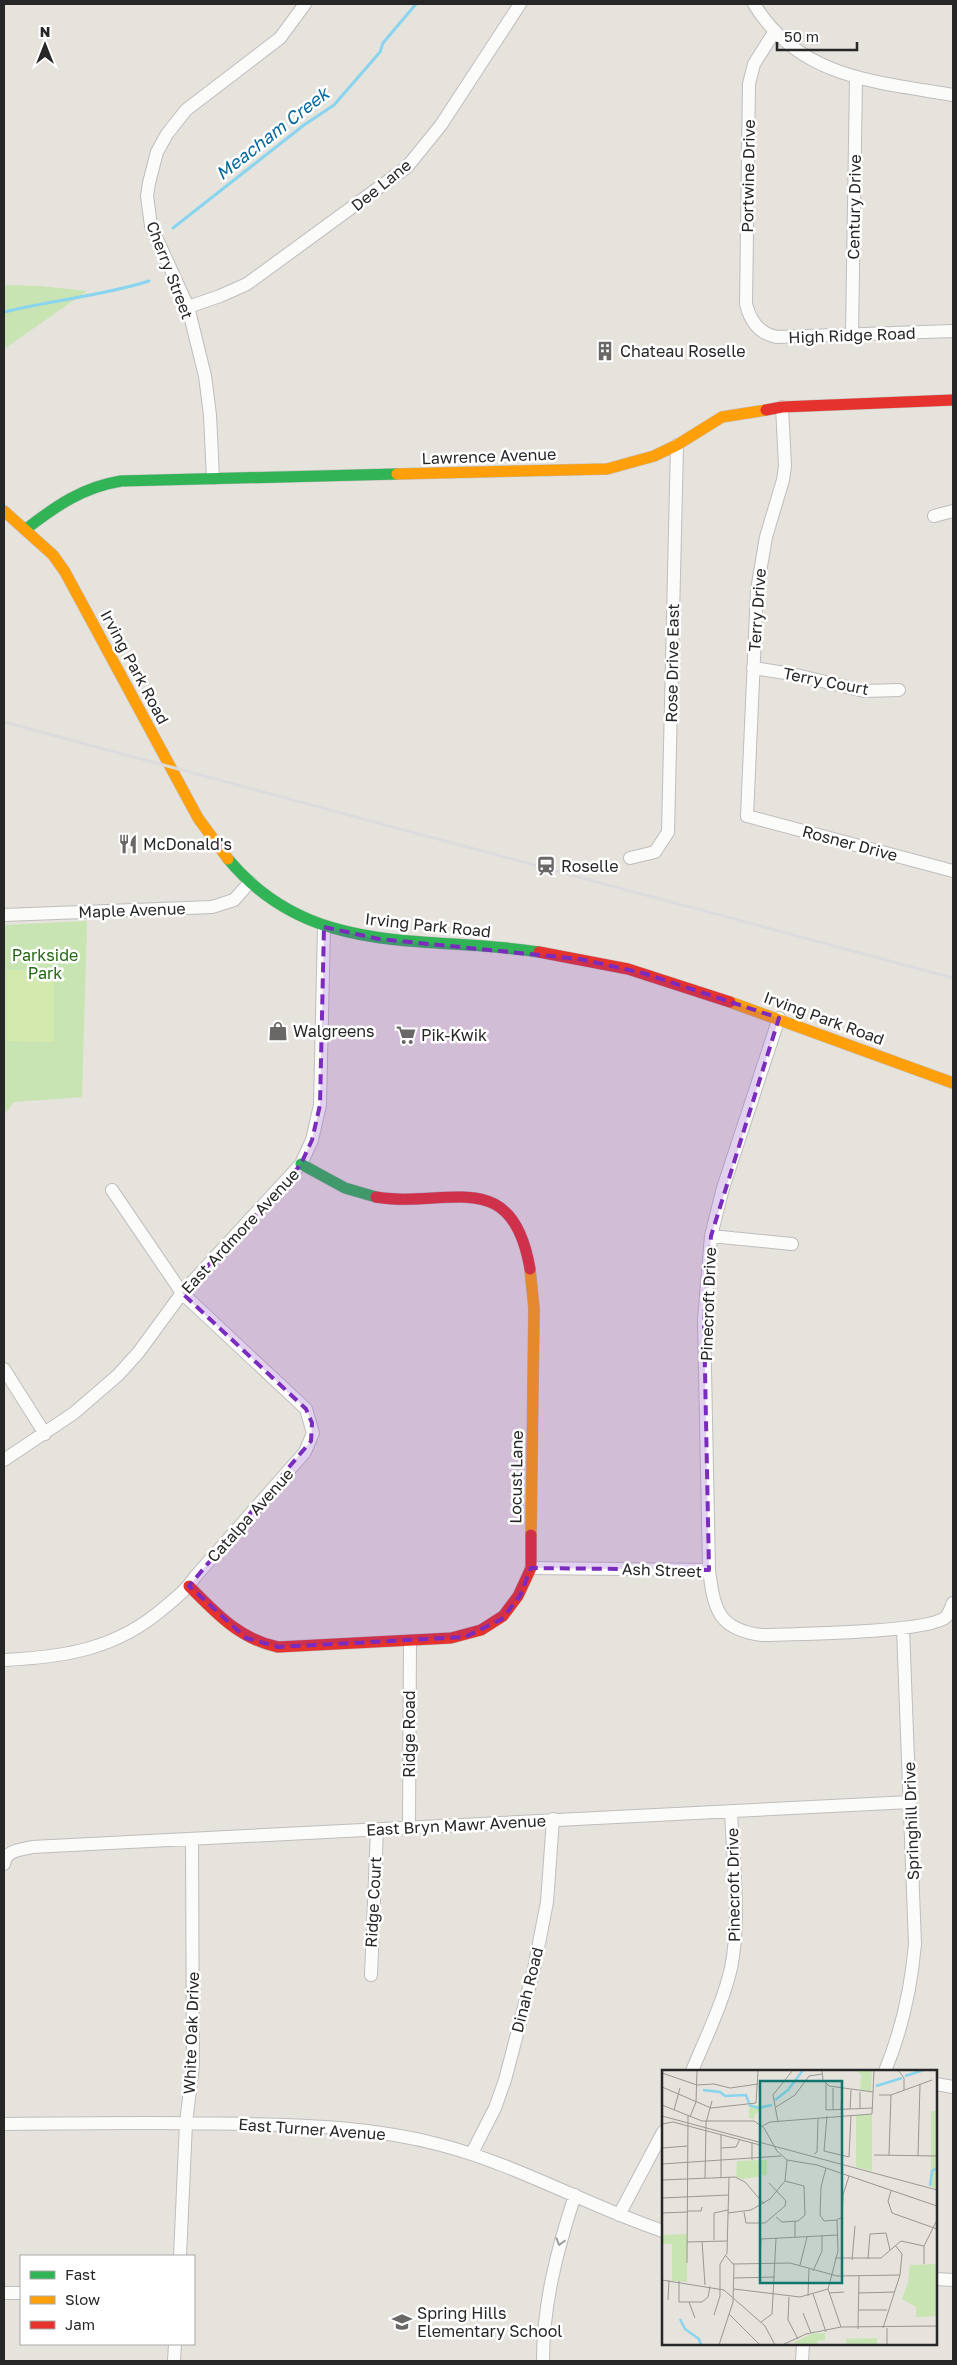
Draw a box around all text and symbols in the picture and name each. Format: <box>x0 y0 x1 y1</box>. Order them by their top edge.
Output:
north arrow <box>20 20 70 70</box>
scale bar <box>777 20 857 52</box>
text: N <box>40 23 50 40</box>
text: 50 m <box>784 27 819 45</box>
water label: Meacham Creek <box>211 81 334 184</box>
street label: Portwine Drive <box>737 119 759 233</box>
street label: Century Drive <box>843 154 865 260</box>
street label: Dee Lane <box>347 155 415 215</box>
street label: Cherry Street <box>142 218 198 322</box>
street label: High Ridge Road <box>788 323 916 347</box>
building icon: Chateau Roselle <box>594 340 616 362</box>
place label: Chateau Roselle <box>620 341 745 361</box>
street label: Lawrence Avenue <box>421 444 557 468</box>
street label: Terry Drive <box>744 568 770 652</box>
street label: Rose Drive East <box>661 603 683 723</box>
street label: Irving Park Road <box>96 606 174 728</box>
street label: Terry Court <box>781 663 871 699</box>
street label: Rosner Drive <box>800 821 900 865</box>
restaurant icon: McDonald's <box>117 833 139 855</box>
place label: McDonald's <box>143 834 232 854</box>
station icon: Roselle <box>535 855 557 877</box>
place label: Roselle <box>561 856 618 876</box>
street label: Maple Avenue <box>78 898 186 922</box>
street label: Irving Park Road <box>364 908 492 942</box>
park label: Parkside Park <box>12 945 78 983</box>
street label: Irving Park Road <box>761 987 887 1049</box>
shop icon: Walgreens <box>267 1020 289 1042</box>
place label: Walgreens <box>293 1021 375 1041</box>
supermarket icon: Pik-Kwik <box>395 1024 417 1046</box>
place label: Pik-Kwik <box>421 1025 487 1045</box>
street label: East Ardmore Avenue <box>177 1164 303 1298</box>
street label: Pinecroft Drive <box>696 1247 720 1361</box>
street label: Locust Lane <box>505 1430 527 1524</box>
street label: Catalpa Avenue <box>203 1464 297 1566</box>
street label: Ash Street <box>622 1559 702 1581</box>
street label: Ridge Road <box>399 1690 419 1778</box>
street label: Springhill Drive <box>899 1762 923 1880</box>
street label: East Bryn Mawr Avenue <box>366 1810 546 1840</box>
street label: Pinecroft Drive <box>722 1828 744 1942</box>
street label: Ridge Court <box>361 1856 385 1948</box>
street label: Dinah Road <box>507 1945 547 2035</box>
street label: White Oak Drive <box>179 1971 203 2095</box>
inset map <box>662 2070 937 2345</box>
street label: East Turner Avenue <box>238 2114 386 2144</box>
one-way arrow <box>556 2237 566 2246</box>
legend <box>20 2255 195 2345</box>
text: Fast <box>65 2265 96 2283</box>
text: Slow <box>65 2290 100 2308</box>
place label: Spring Hills Elementary School <box>417 2303 562 2341</box>
school or university icon: Spring Hills Elementary School <box>391 2311 413 2333</box>
text: Jam <box>65 2315 95 2333</box>

